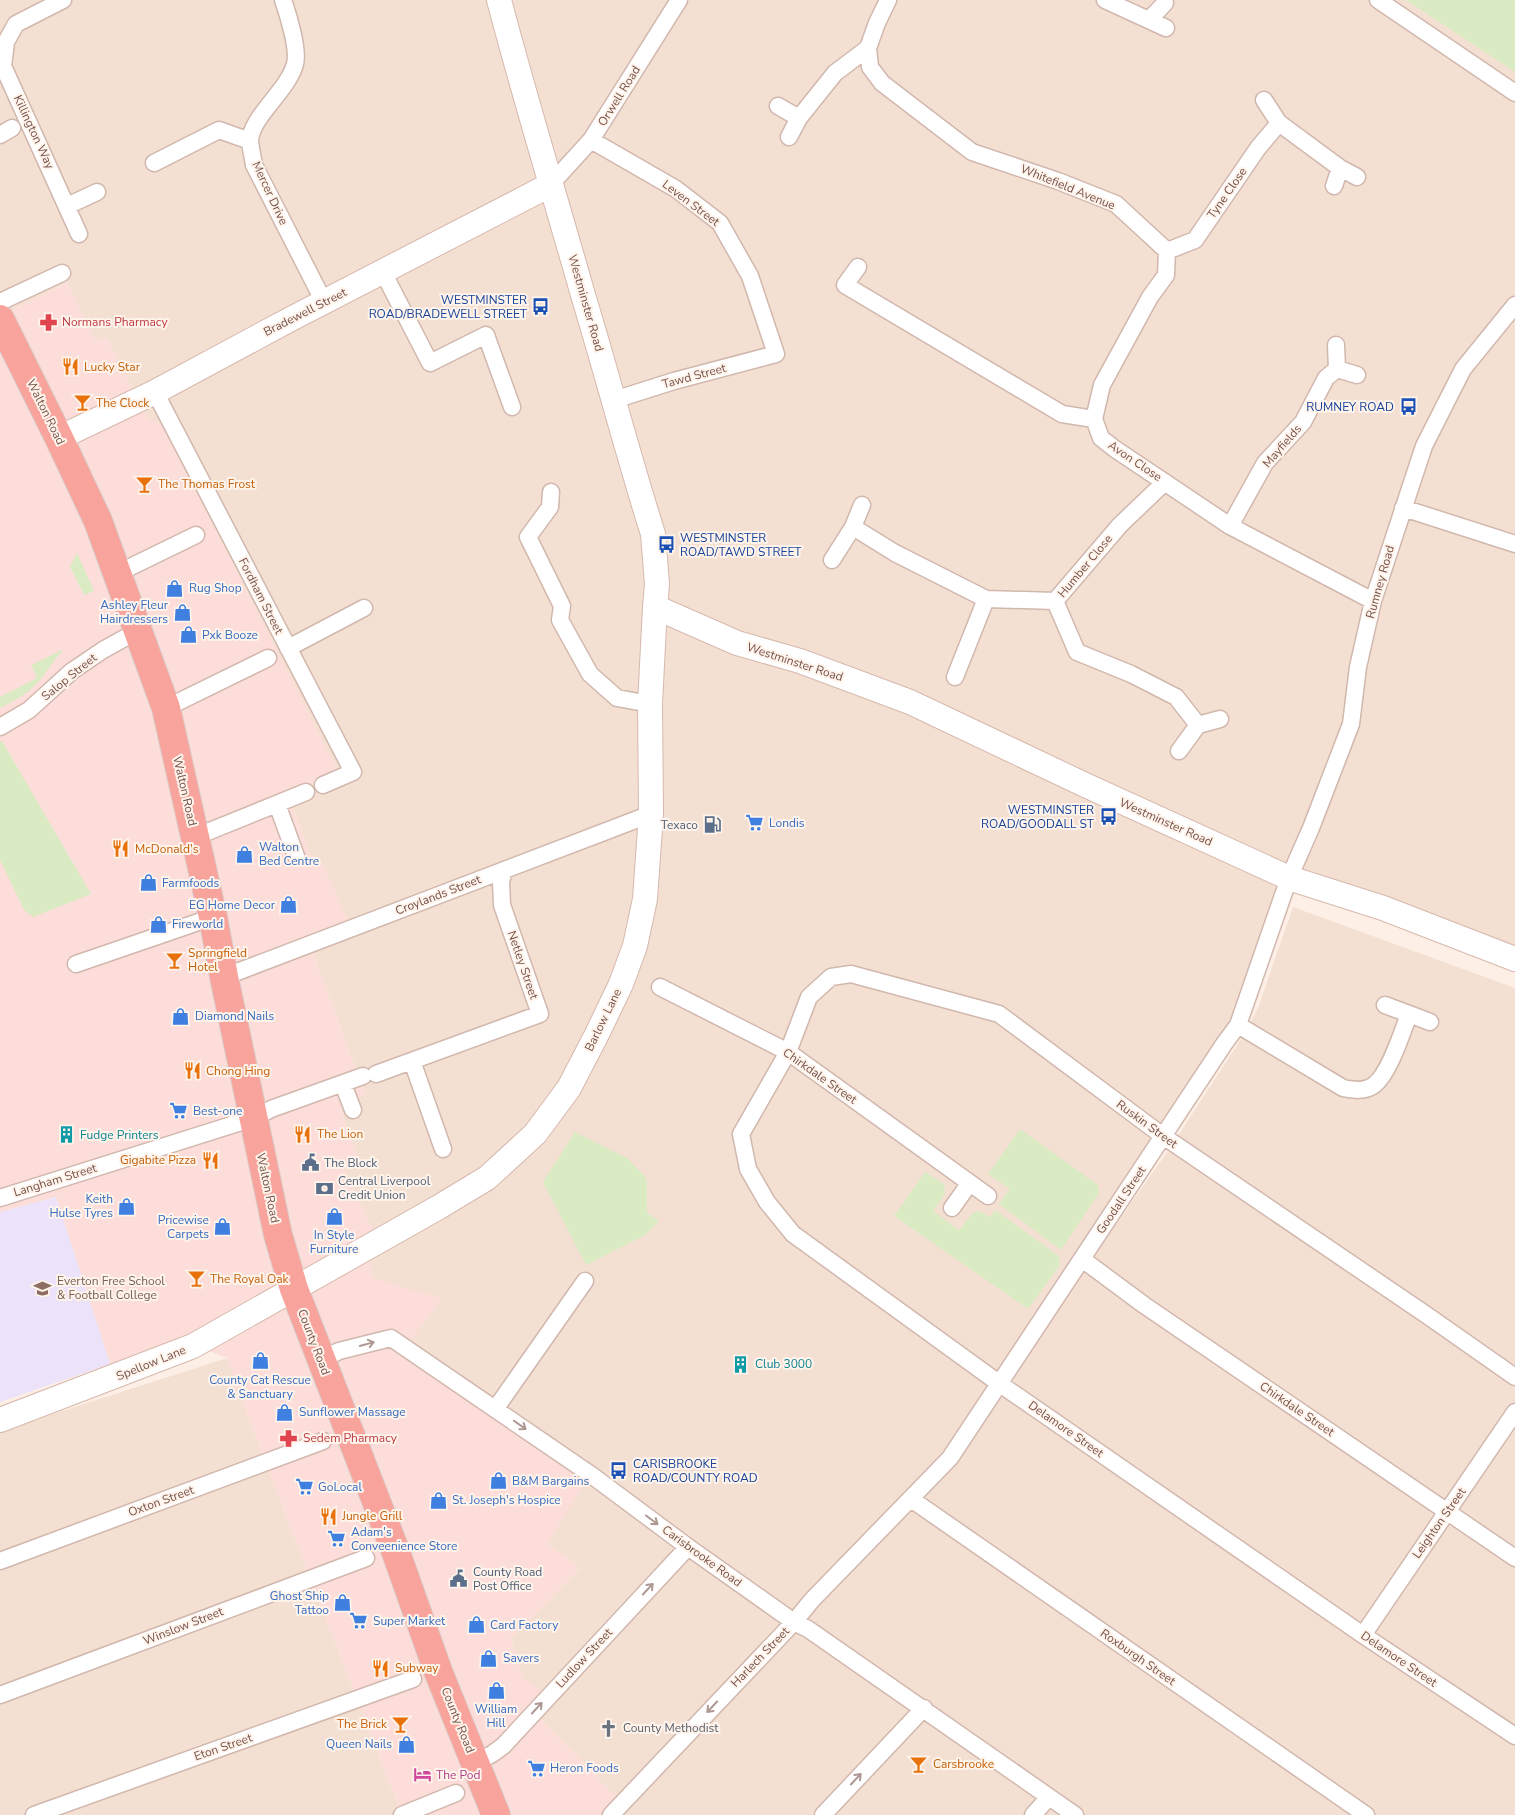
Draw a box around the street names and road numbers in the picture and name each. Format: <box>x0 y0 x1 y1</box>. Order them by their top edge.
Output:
street label: Orwell Road <box>594 63 644 129</box>
street label: Killington Way <box>10 92 58 172</box>
street label: Mercer Drive <box>248 159 292 227</box>
street label: Whitefield Avenue <box>1018 161 1118 213</box>
street label: Tyne Close <box>1203 164 1251 222</box>
street label: Leven Street <box>659 176 724 230</box>
street label: Westminster Road <box>564 253 608 353</box>
street label: Bradewell Street <box>261 284 350 340</box>
street label: Tawd Street <box>660 360 728 392</box>
street label: Walton Road <box>23 377 69 447</box>
street label: Mayfields <box>1259 421 1305 471</box>
street label: Avon Close <box>1105 437 1165 485</box>
street label: Humber Close <box>1054 531 1116 601</box>
street label: Rumney Road <box>1362 544 1398 620</box>
street label: Fordham Street <box>235 555 287 638</box>
street label: Westminster Road <box>745 639 845 685</box>
street label: Salop Street <box>38 649 101 704</box>
street label: Walton Road <box>169 755 201 827</box>
street label: Westminster Road <box>1117 794 1215 850</box>
street label: Croylands Street <box>393 871 484 919</box>
street label: Netley Street <box>504 929 542 1002</box>
street label: Barlow Lane <box>581 986 625 1054</box>
street label: Chirkdale Street <box>780 1045 861 1108</box>
street label: Ruskin Street <box>1113 1096 1181 1152</box>
street label: Walton Road <box>253 1152 283 1224</box>
street label: Langham Street <box>12 1160 99 1200</box>
street label: Goodall Street <box>1092 1162 1150 1237</box>
street label: County Road <box>294 1307 334 1377</box>
street label: Spellow Lane <box>114 1342 188 1384</box>
street label: Chirkdale Street <box>1257 1378 1338 1440</box>
street label: Delamore Street <box>1025 1397 1108 1461</box>
street label: Oxton Street <box>126 1481 197 1520</box>
street label: Leighton Street <box>1409 1484 1470 1562</box>
street label: Carisbrooke Road <box>659 1522 745 1590</box>
street label: Winslow Street <box>141 1603 226 1649</box>
street label: Harlech Street <box>727 1623 793 1691</box>
street label: Ludlow Street <box>552 1624 616 1691</box>
street label: Roxburgh Street <box>1097 1625 1179 1689</box>
street label: Delamore Street <box>1358 1628 1441 1691</box>
street label: County Road <box>438 1685 478 1755</box>
street label: Eton Street <box>192 1729 255 1764</box>

